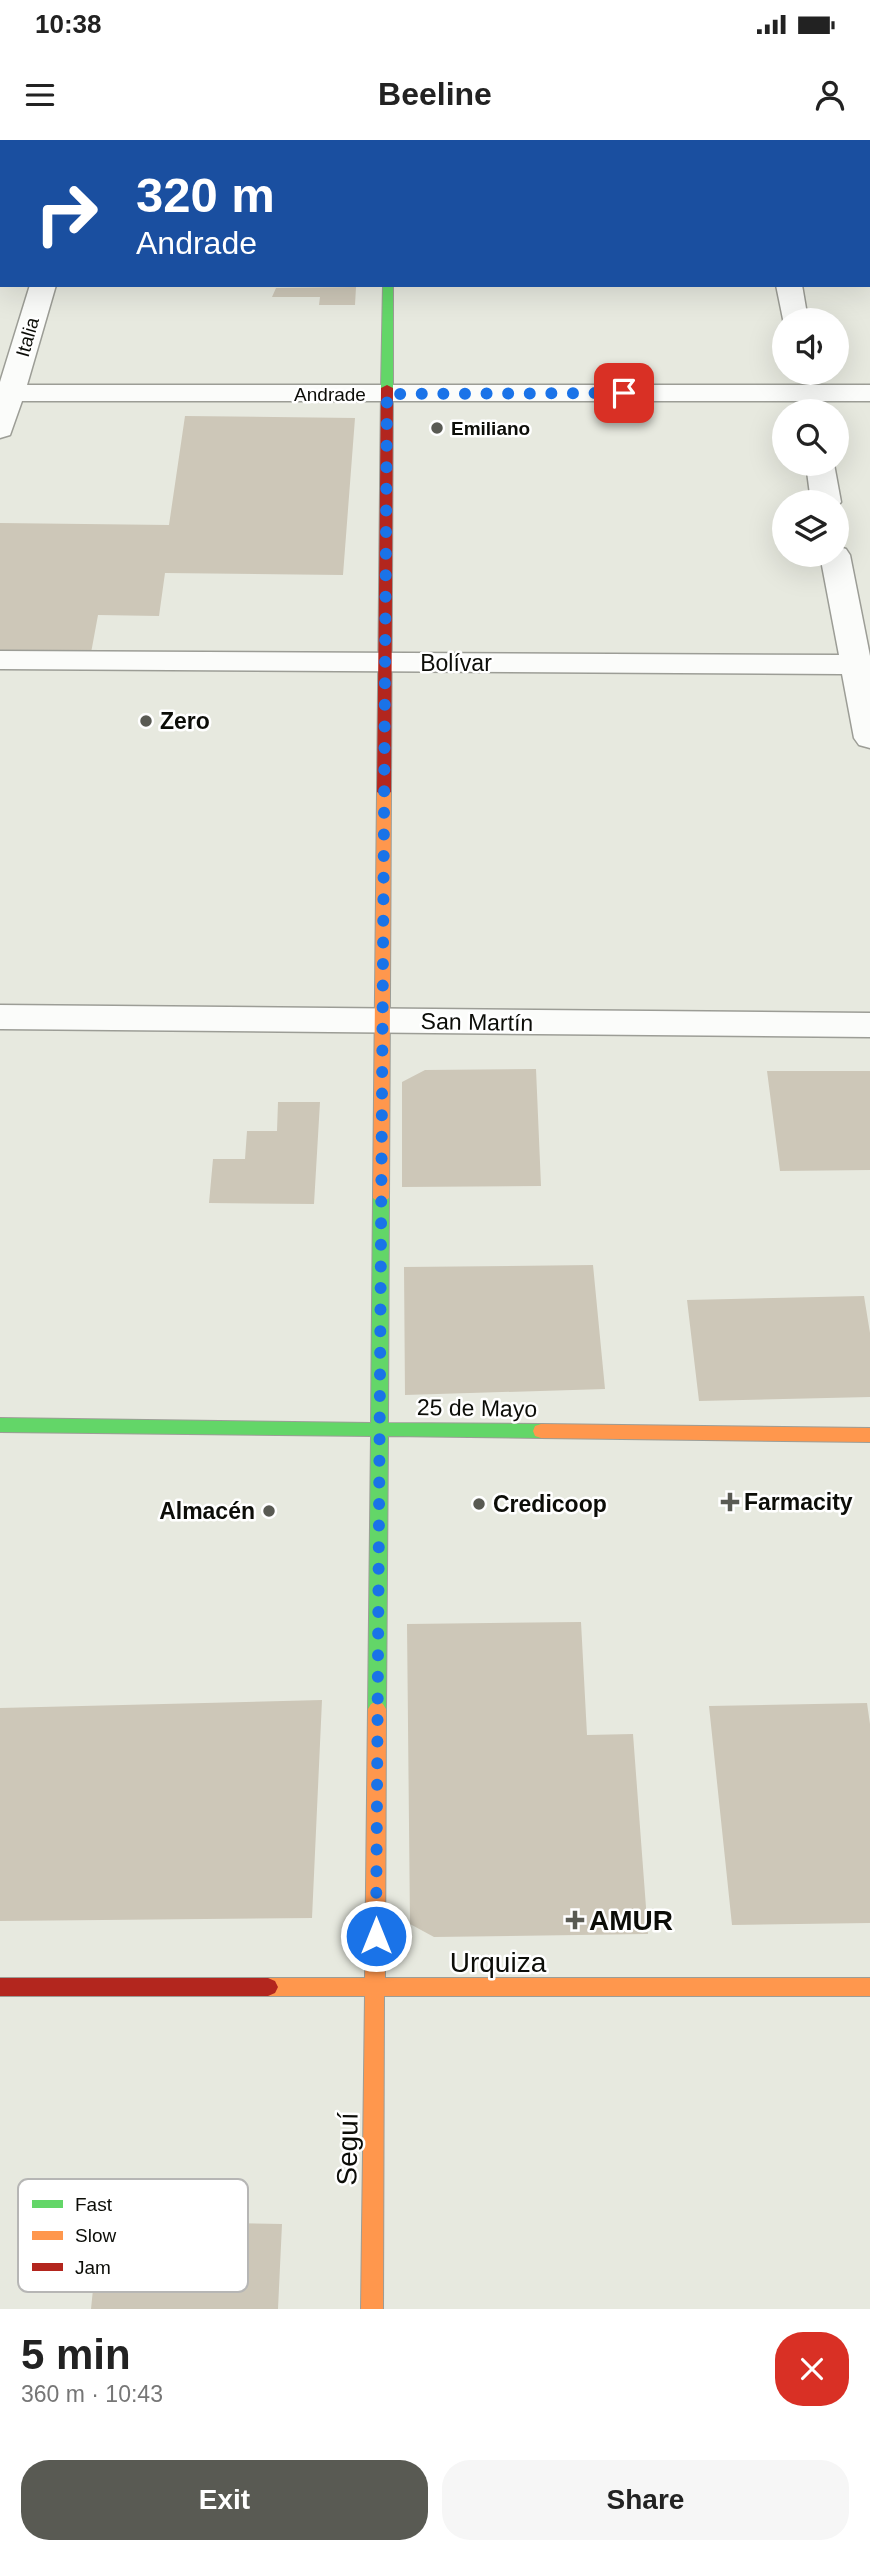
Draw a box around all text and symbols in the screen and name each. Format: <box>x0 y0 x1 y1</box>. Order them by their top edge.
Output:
text: 10:38 <box>35 9 102 39</box>
icon: menu <box>21 76 59 114</box>
text: Beeline <box>378 76 492 112</box>
icon: person <box>811 76 849 114</box>
icon: right <box>21 168 112 259</box>
text: 320 m <box>136 168 275 222</box>
text: Andrade <box>136 225 257 261</box>
map controls <box>772 308 849 567</box>
button: sound <box>772 308 849 385</box>
street label: Italia <box>12 315 43 359</box>
pin <box>594 363 654 423</box>
icon: arrive <box>605 374 643 412</box>
street label: Andrade <box>294 384 366 405</box>
button: search <box>772 399 849 476</box>
place label: Emiliano <box>451 418 530 439</box>
marker: Emiliano <box>429 420 445 436</box>
button: layers <box>772 490 849 567</box>
street label: Bolívar <box>420 650 492 676</box>
place label: Zero <box>160 708 210 734</box>
marker: Zero <box>138 713 154 729</box>
street label: San Martín <box>421 1008 533 1036</box>
street label: 25 de Mayo <box>417 1394 537 1422</box>
place label: Farmacity <box>744 1489 853 1515</box>
place label: Credicoop <box>493 1491 607 1517</box>
marker: Farmacity <box>722 1494 738 1510</box>
marker: Credicoop <box>471 1496 487 1512</box>
place label: Almacén <box>159 1498 255 1524</box>
marker: Almacén <box>261 1503 277 1519</box>
position arrow <box>339 1899 413 1973</box>
place label: AMUR <box>589 1905 673 1936</box>
marker: AMUR <box>567 1912 583 1928</box>
street label: Urquiza <box>450 1947 547 1978</box>
street label: Seguí <box>331 2112 364 2186</box>
legend <box>18 2179 248 2292</box>
text: Fast <box>75 2194 113 2215</box>
text: Slow <box>75 2225 116 2246</box>
text: Jam <box>75 2257 111 2278</box>
text: 5 min <box>21 2331 131 2378</box>
button: close <box>775 2332 849 2406</box>
text: 360 m · 10:43 <box>21 2381 163 2407</box>
button: Exit <box>21 2460 428 2540</box>
button: Share <box>442 2460 849 2540</box>

